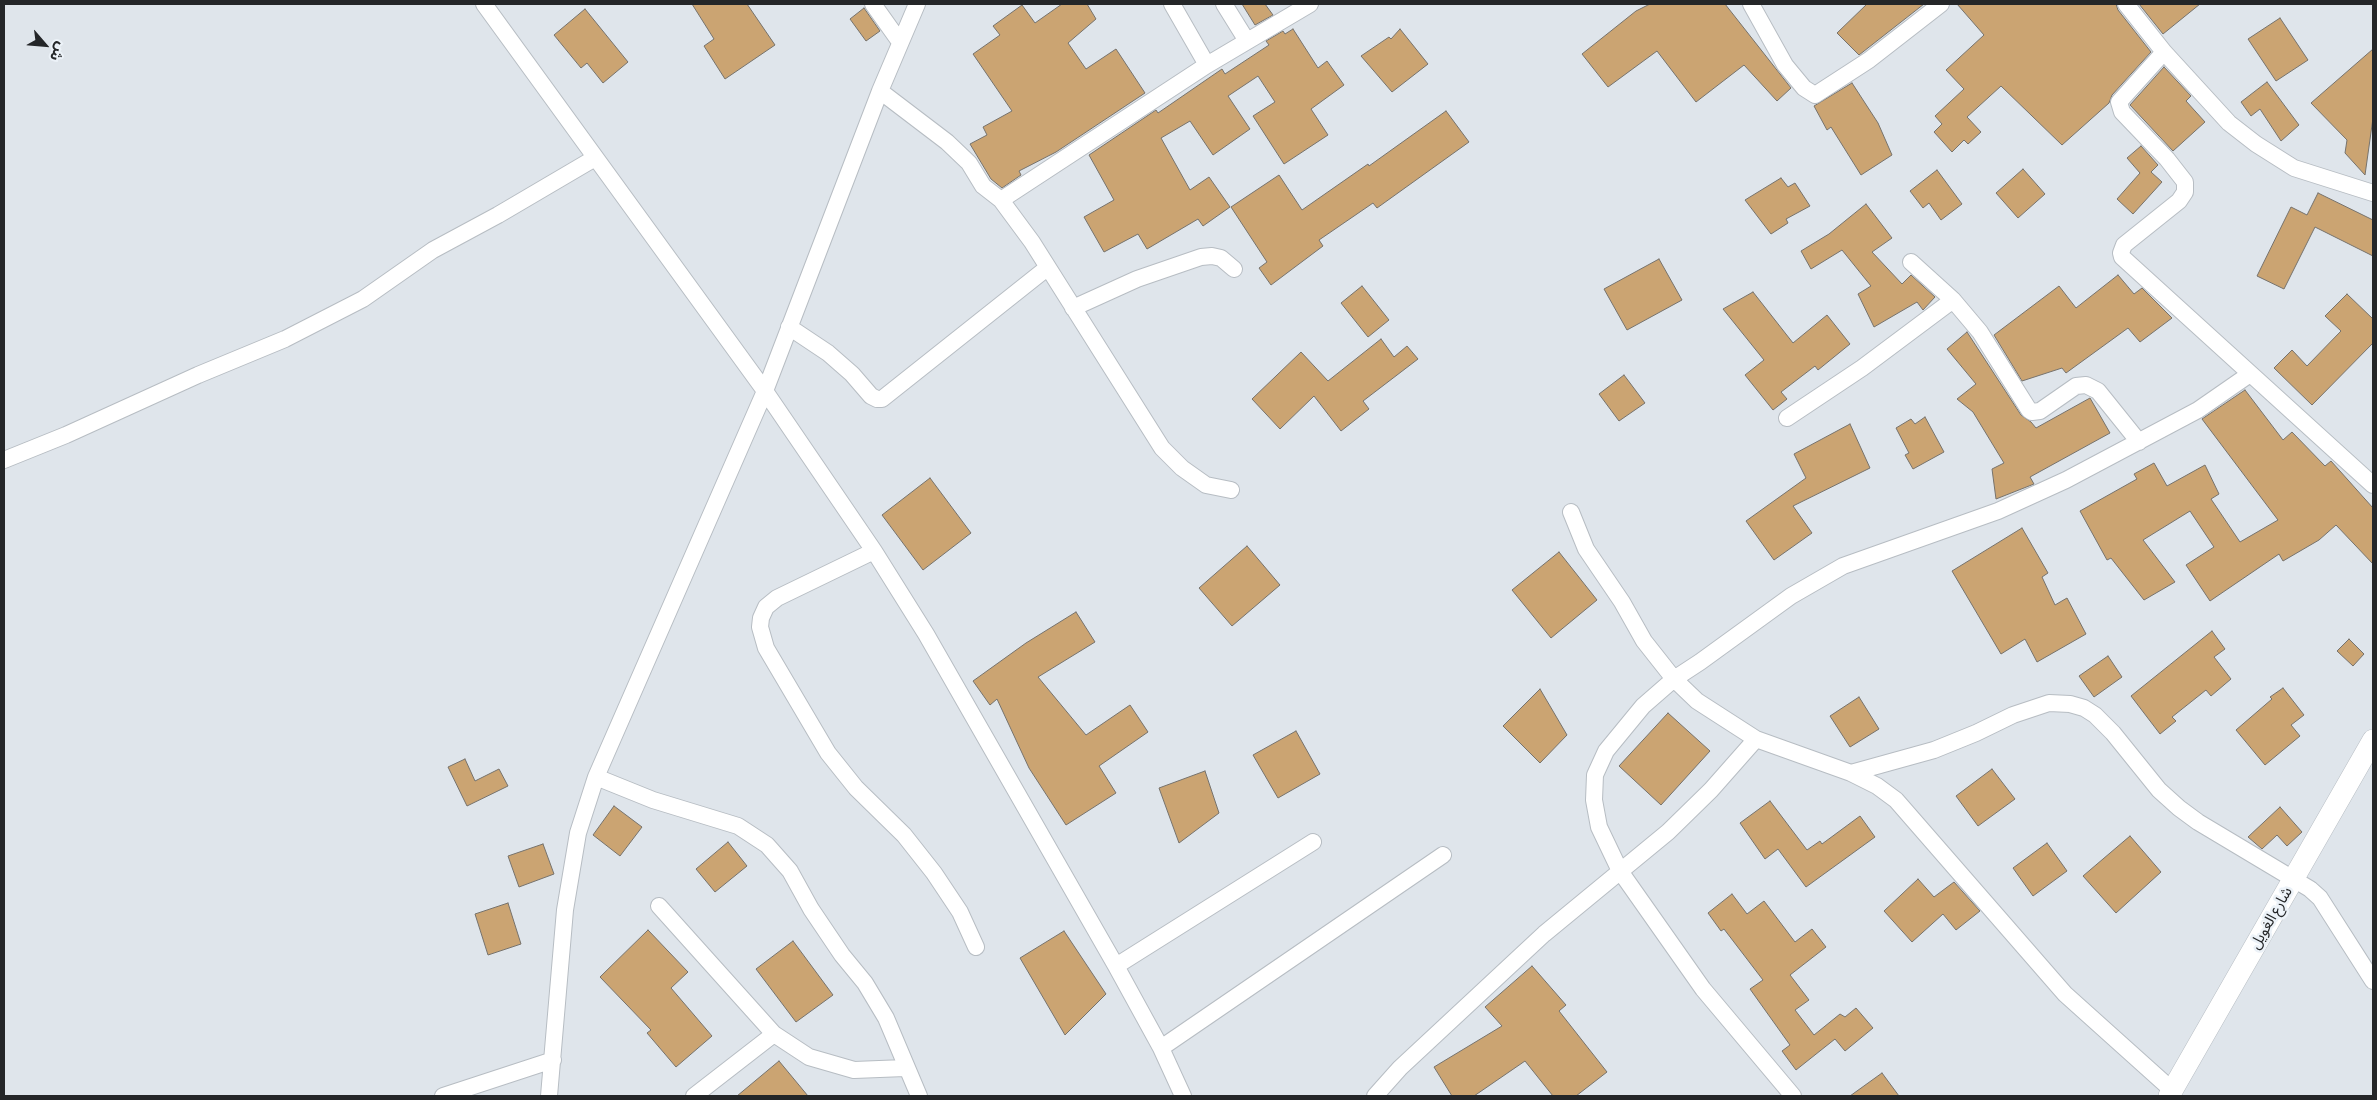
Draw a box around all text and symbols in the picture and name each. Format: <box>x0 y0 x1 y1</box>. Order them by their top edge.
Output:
north arrow <box>20 20 70 70</box>
text: ش <box>47 40 70 64</box>
street label: شارع الغويل <box>2246 884 2296 952</box>

